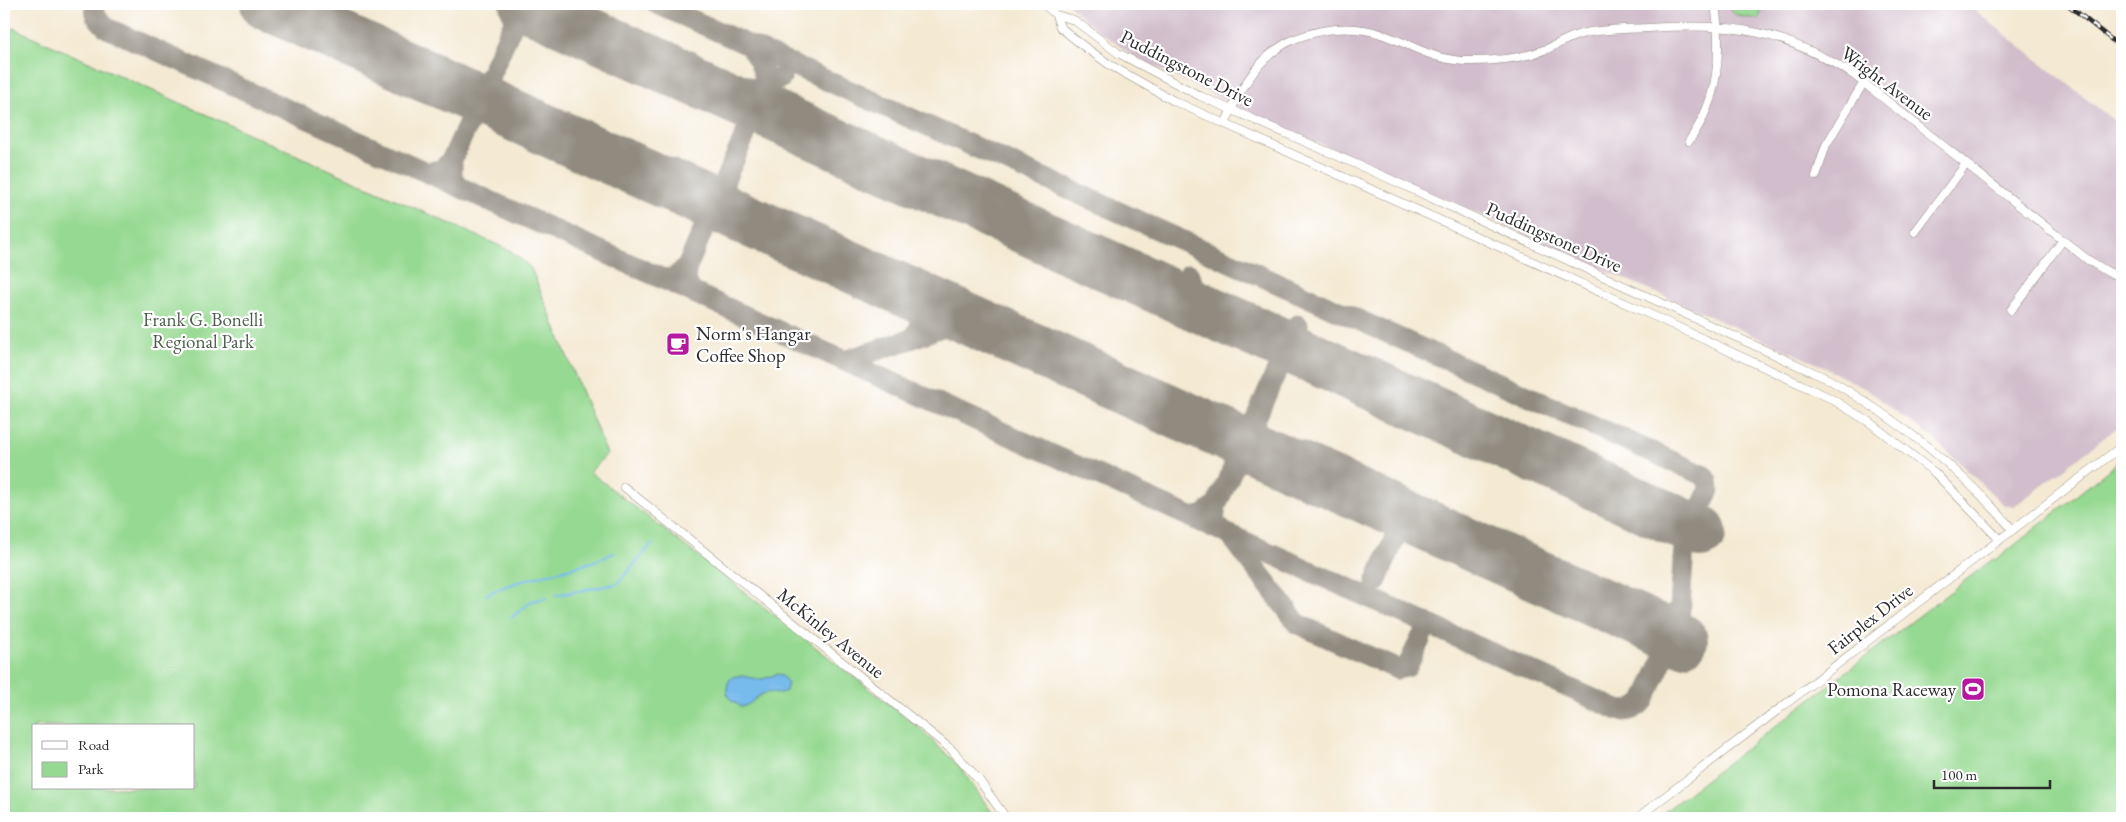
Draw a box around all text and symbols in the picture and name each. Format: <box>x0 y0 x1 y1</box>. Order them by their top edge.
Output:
street label: Puddingstone Drive <box>1116 24 1258 112</box>
street label: Wright Avenue <box>1836 40 1938 126</box>
street label: Puddingstone Drive <box>1482 196 1626 278</box>
park label: Frank G. Bonelli Regional Park <box>143 307 263 354</box>
place label: Norm's Hangar Coffee Shop <box>696 321 811 368</box>
cafe icon: Norm's Hangar Coffee Shop <box>665 331 691 357</box>
street label: Fairplex Drive <box>1822 578 1918 660</box>
street label: McKinley Avenue <box>772 582 890 684</box>
sports icon: Pomona Raceway <box>1960 676 1986 702</box>
place label: Pomona Raceway <box>1827 677 1957 702</box>
legend <box>32 724 195 790</box>
text: Road <box>78 735 110 754</box>
scale bar <box>1934 757 2050 789</box>
text: Park <box>78 759 105 778</box>
text: 100 m <box>1941 765 1978 784</box>

